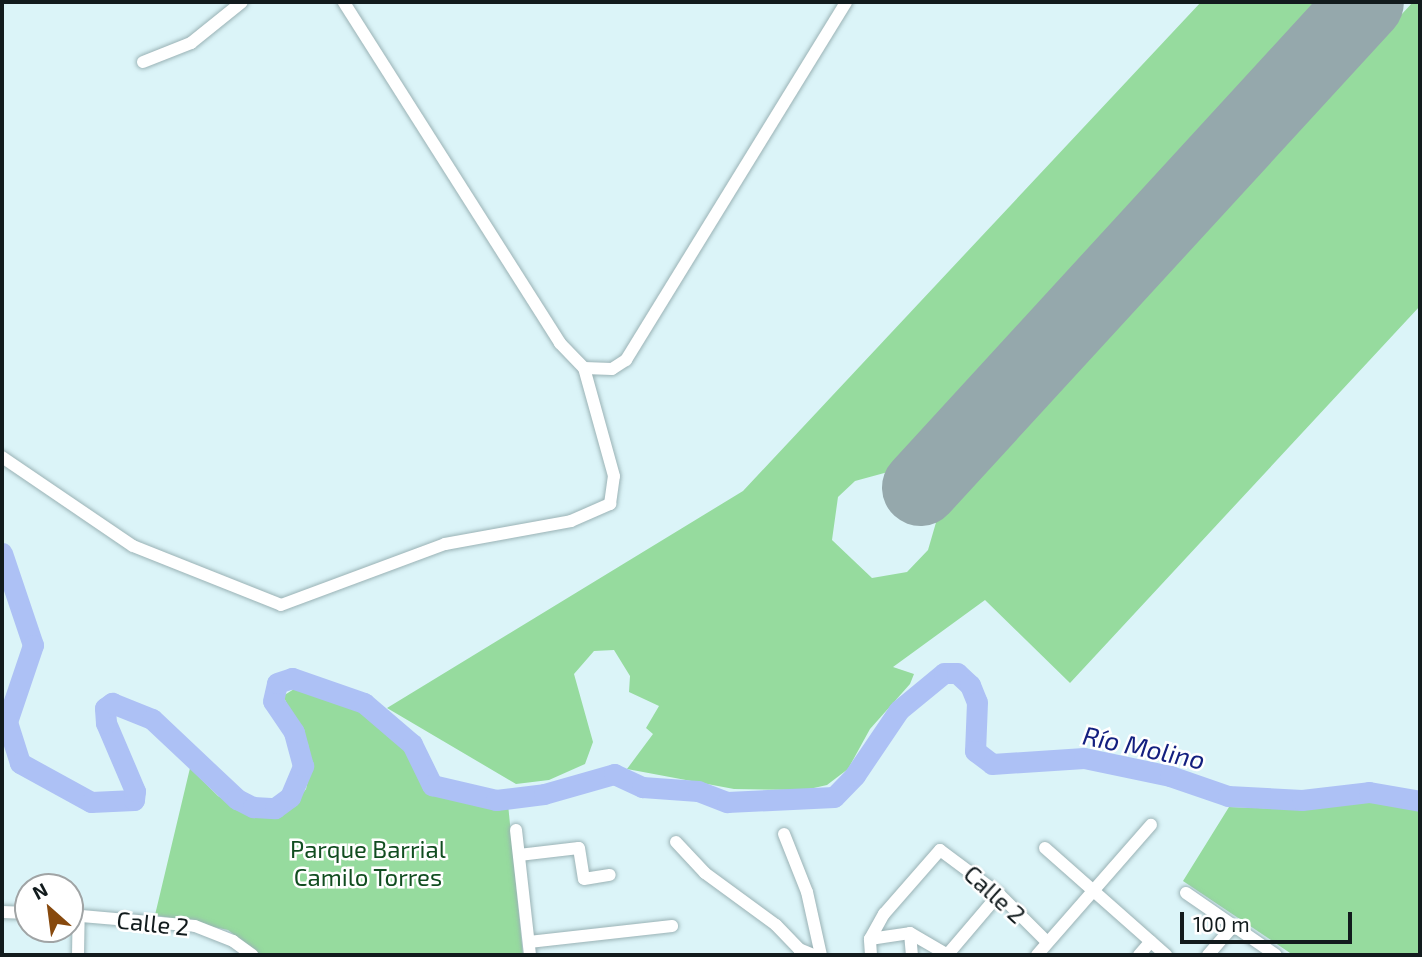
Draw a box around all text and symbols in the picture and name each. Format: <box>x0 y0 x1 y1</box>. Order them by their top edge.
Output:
water label: Río Molino <box>1080 719 1208 775</box>
park label: Parque Barrial Camilo Torres <box>290 835 446 891</box>
street label: Calle 2 <box>958 859 1032 929</box>
north arrow <box>14 873 84 943</box>
text: N <box>28 877 51 904</box>
scale bar <box>1184 898 1356 942</box>
street label: Calle 2 <box>115 905 191 941</box>
text: 100 m <box>1193 911 1250 936</box>

